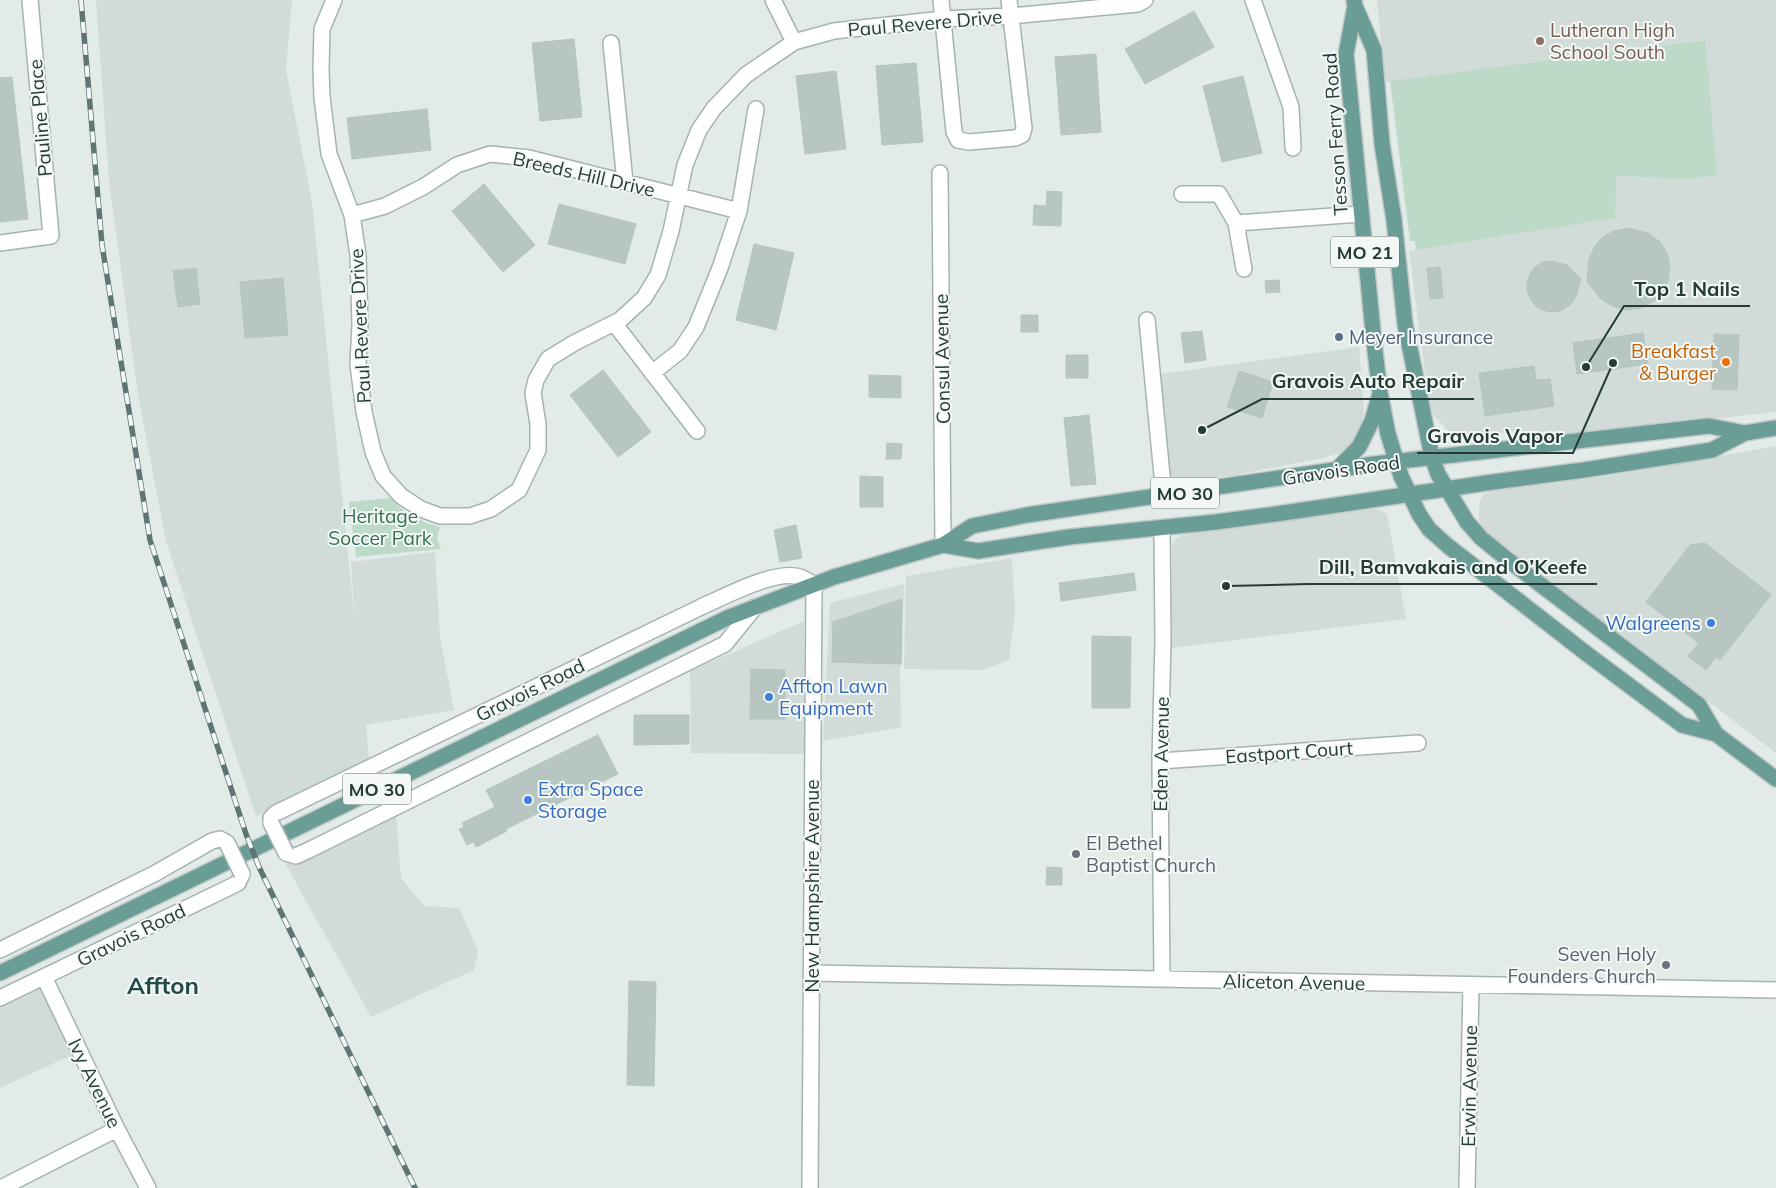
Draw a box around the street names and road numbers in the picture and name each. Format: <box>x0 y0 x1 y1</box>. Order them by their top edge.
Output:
street label: Paul Revere Drive <box>847 4 1003 42</box>
street label: Tesson Ferry Road <box>1317 52 1353 216</box>
street label: Pauline Place <box>23 58 57 178</box>
street label: Breeds Hill Drive <box>511 146 657 202</box>
road number: MO 21 <box>1331 236 1399 268</box>
street label: Paul Revere Drive <box>344 248 376 404</box>
street label: Consul Avenue <box>929 294 955 424</box>
street label: Gravois Road <box>1281 450 1401 490</box>
road number: MO 30 <box>1151 478 1219 508</box>
street label: Gravois Road <box>472 653 588 727</box>
street label: Eden Avenue <box>1148 696 1174 812</box>
street label: Eastport Court <box>1224 736 1354 768</box>
road number: MO 30 <box>343 774 411 804</box>
street label: New Hampshire Avenue <box>800 779 824 993</box>
street label: Gravois Road <box>73 898 189 972</box>
street label: Aliceton Avenue <box>1223 969 1365 995</box>
street label: Erwin Avenue <box>1456 1025 1482 1147</box>
street label: Ivy Avenue <box>63 1034 127 1132</box>

